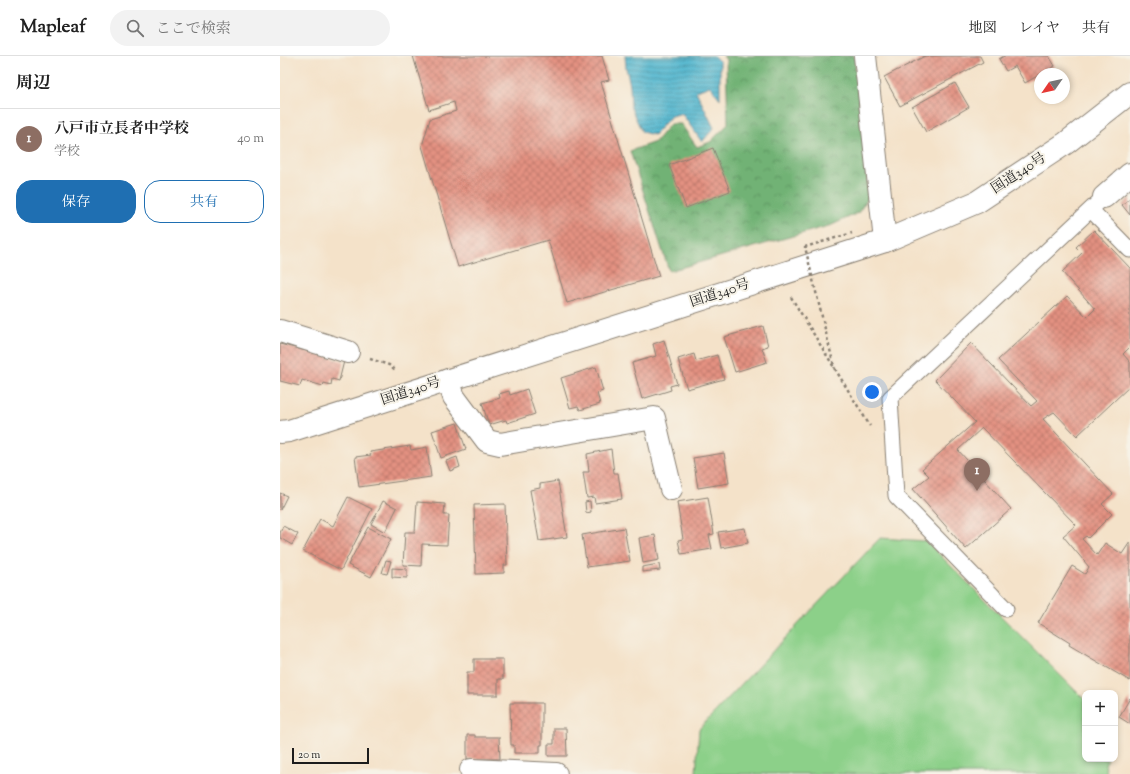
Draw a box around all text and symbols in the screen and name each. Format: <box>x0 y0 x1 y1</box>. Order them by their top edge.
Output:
search box <box>110 10 390 46</box>
text: Mapleaf <box>20 14 86 41</box>
icon: search <box>124 17 146 39</box>
text: ここで検索 <box>156 19 231 40</box>
text: 地図 <box>969 19 997 39</box>
text: レイヤ <box>1019 19 1060 39</box>
text: 共有 <box>1082 19 1110 39</box>
north arrow <box>1034 68 1070 104</box>
text: 周辺 <box>16 72 50 96</box>
text: 八戸市立長者中学校 <box>54 119 189 140</box>
text: 1 <box>27 130 31 148</box>
text: 40 m <box>237 130 264 148</box>
text: 学校 <box>54 143 80 161</box>
street label: 国道340号 <box>988 149 1050 199</box>
button: 保存 <box>16 180 136 223</box>
button: 共有 <box>144 180 264 223</box>
street label: 国道340号 <box>687 275 753 313</box>
street label: 国道340号 <box>378 373 444 411</box>
your location <box>862 382 882 402</box>
pin: 1 <box>964 458 990 491</box>
map controls <box>1082 690 1118 762</box>
button: + <box>1082 690 1118 726</box>
button: − <box>1082 726 1118 762</box>
scale bar <box>292 746 369 765</box>
text: 20 m <box>298 747 320 763</box>

